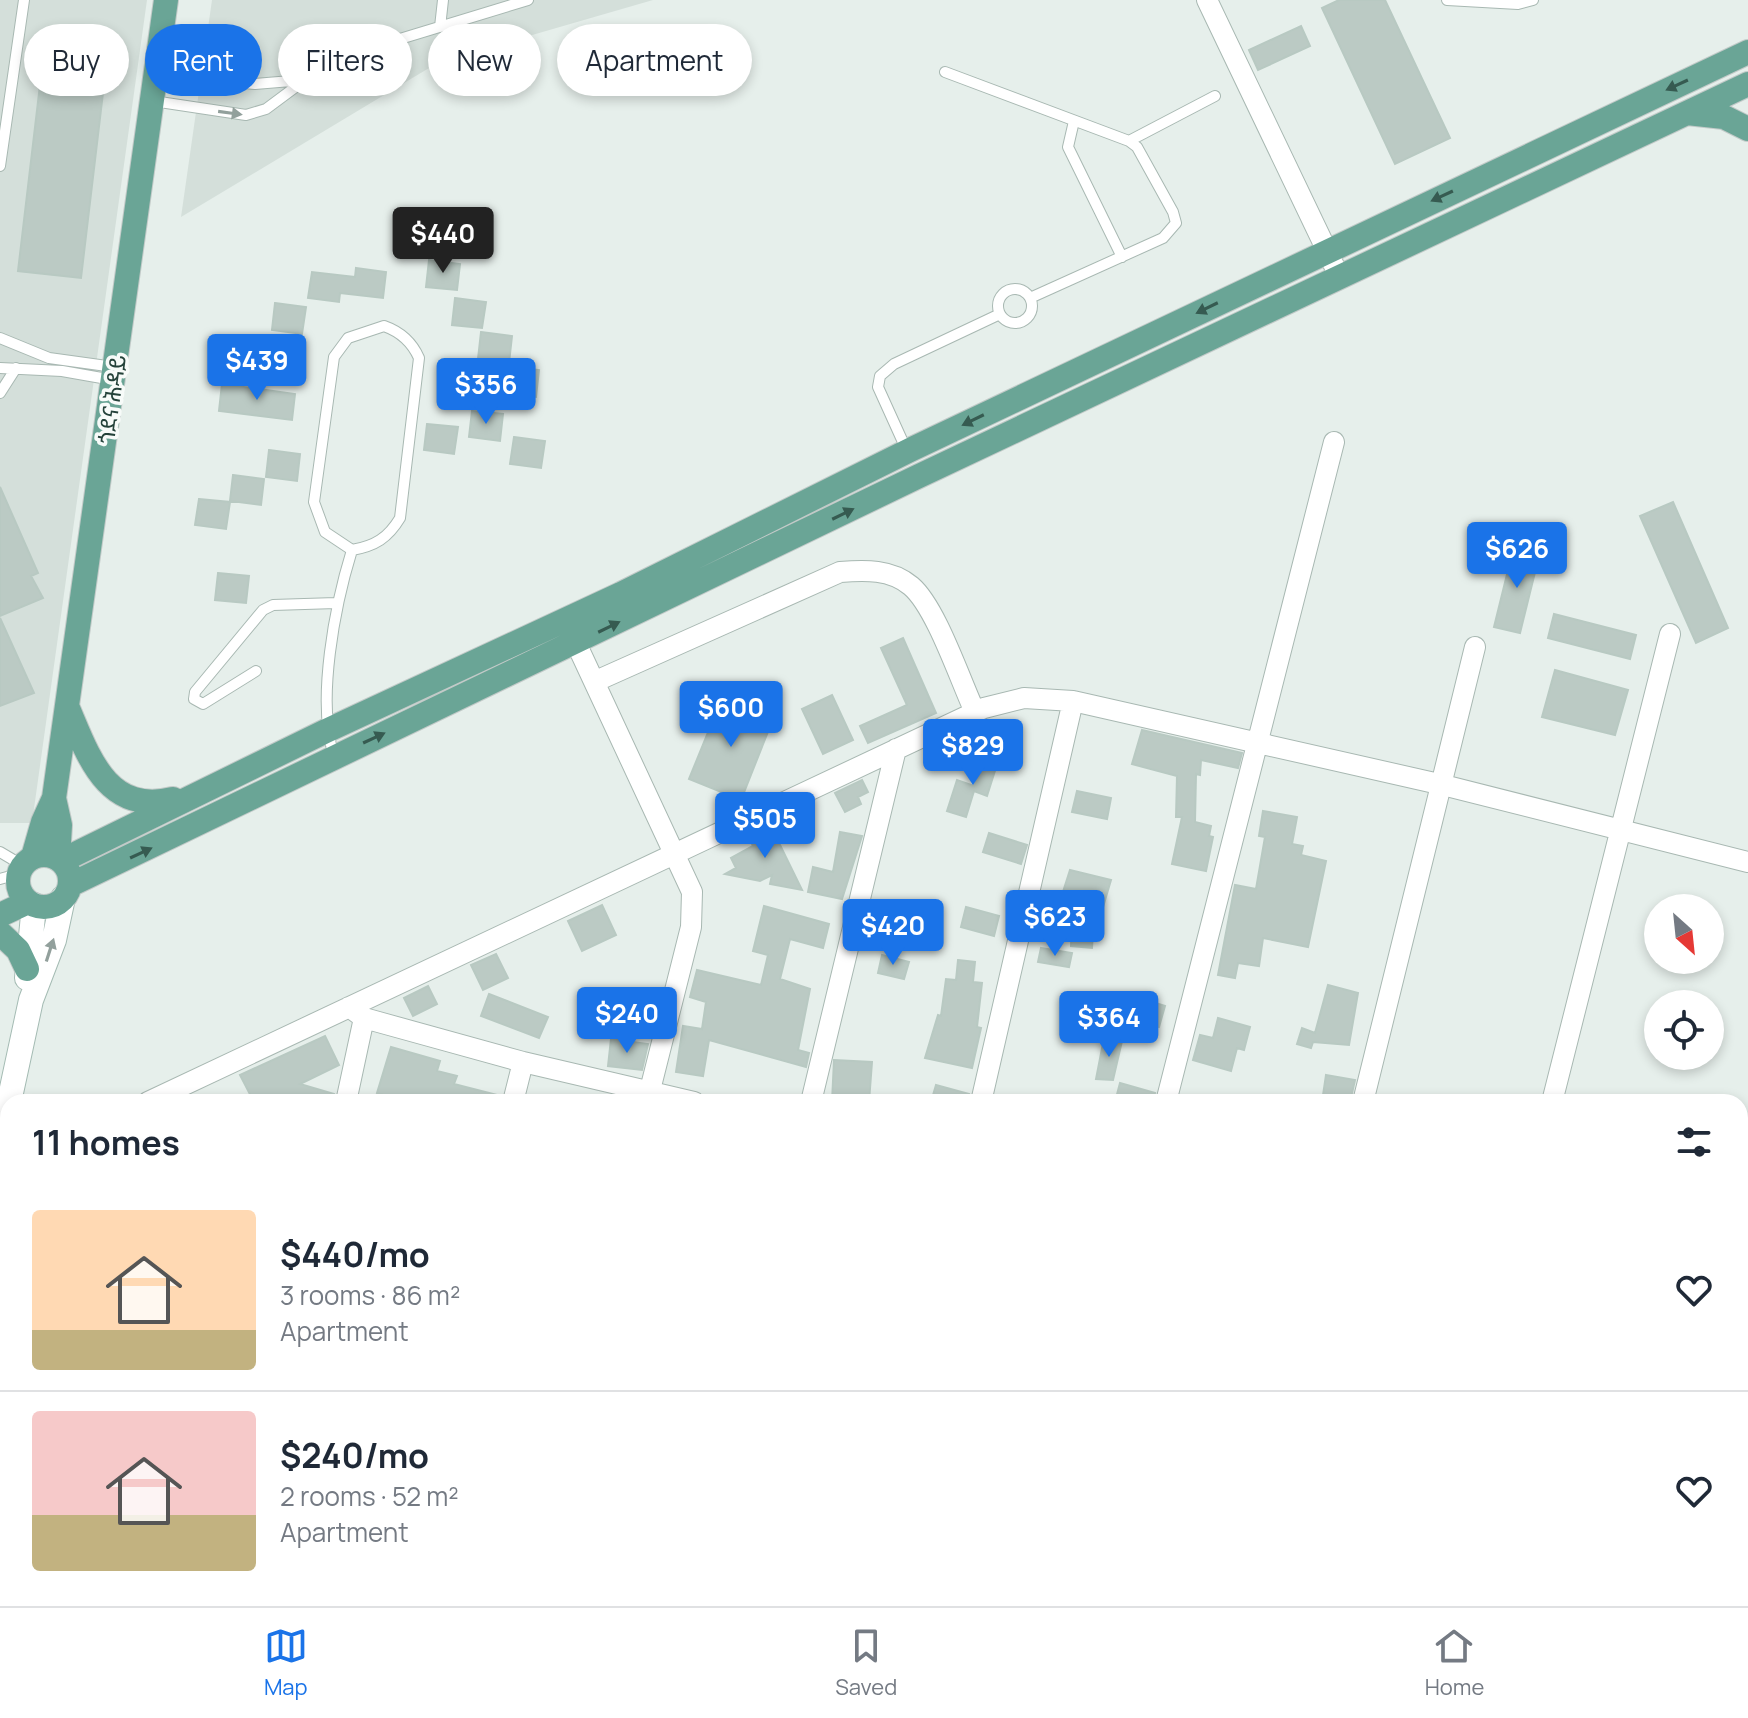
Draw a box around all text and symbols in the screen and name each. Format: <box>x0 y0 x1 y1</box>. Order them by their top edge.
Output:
chip: Buy <box>24 24 129 96</box>
chip: Rent <box>145 24 262 96</box>
chip: Filters <box>278 24 412 96</box>
chip: New <box>428 24 541 96</box>
chip: Apartment <box>557 24 752 96</box>
one-way arrow <box>1665 78 1689 91</box>
one-way arrow <box>218 107 243 120</box>
one-way arrow <box>1430 189 1454 203</box>
pin: $440 <box>396 207 490 275</box>
text: $440 <box>411 215 475 251</box>
one-way arrow <box>1196 301 1219 315</box>
pin: $439 <box>210 334 304 402</box>
text: $439 <box>225 342 289 378</box>
street label: ጎደና ሕዳይ <box>91 353 133 445</box>
pin: $356 <box>439 358 533 426</box>
text: $356 <box>455 366 517 402</box>
one-way arrow <box>961 413 984 427</box>
one-way arrow <box>831 507 854 521</box>
pin: $626 <box>1470 522 1564 590</box>
text: $626 <box>1485 530 1549 566</box>
one-way arrow <box>597 620 621 634</box>
pin: $600 <box>684 681 778 749</box>
text: $600 <box>698 689 764 725</box>
pin: $829 <box>926 719 1020 787</box>
text: $829 <box>941 727 1005 763</box>
one-way arrow <box>362 731 385 745</box>
pin: $505 <box>718 792 812 860</box>
text: $505 <box>733 800 797 836</box>
one-way arrow <box>129 846 152 860</box>
pin: $623 <box>1008 890 1102 958</box>
north arrow <box>1644 894 1724 974</box>
map controls <box>1644 894 1724 1070</box>
text: $623 <box>1023 898 1087 934</box>
pin: $420 <box>846 899 940 967</box>
text: $420 <box>861 907 925 943</box>
one-way arrow <box>44 938 57 962</box>
pin: $240 <box>580 987 674 1055</box>
button: locate <box>1644 990 1724 1070</box>
pin: $364 <box>1062 991 1156 1059</box>
text: $240 <box>595 995 659 1031</box>
text: $364 <box>1077 999 1141 1035</box>
text: 11 homes <box>32 1119 180 1165</box>
icon: filters <box>1672 1120 1716 1164</box>
text: $440/mo <box>280 1231 430 1277</box>
icon: home <box>96 1242 192 1338</box>
icon: heart <box>1672 1268 1716 1312</box>
text: 3 rooms · 86 m² <box>280 1277 460 1313</box>
text: Apartment <box>280 1313 409 1349</box>
text: $240/mo <box>280 1432 429 1478</box>
icon: home <box>96 1443 192 1539</box>
icon: heart <box>1672 1469 1716 1513</box>
text: 2 rooms · 52 m² <box>280 1478 459 1514</box>
text: Apartment <box>280 1514 409 1550</box>
tab: Map <box>264 1624 308 1702</box>
tab: Saved <box>835 1624 897 1702</box>
tab: Home <box>1425 1624 1484 1702</box>

